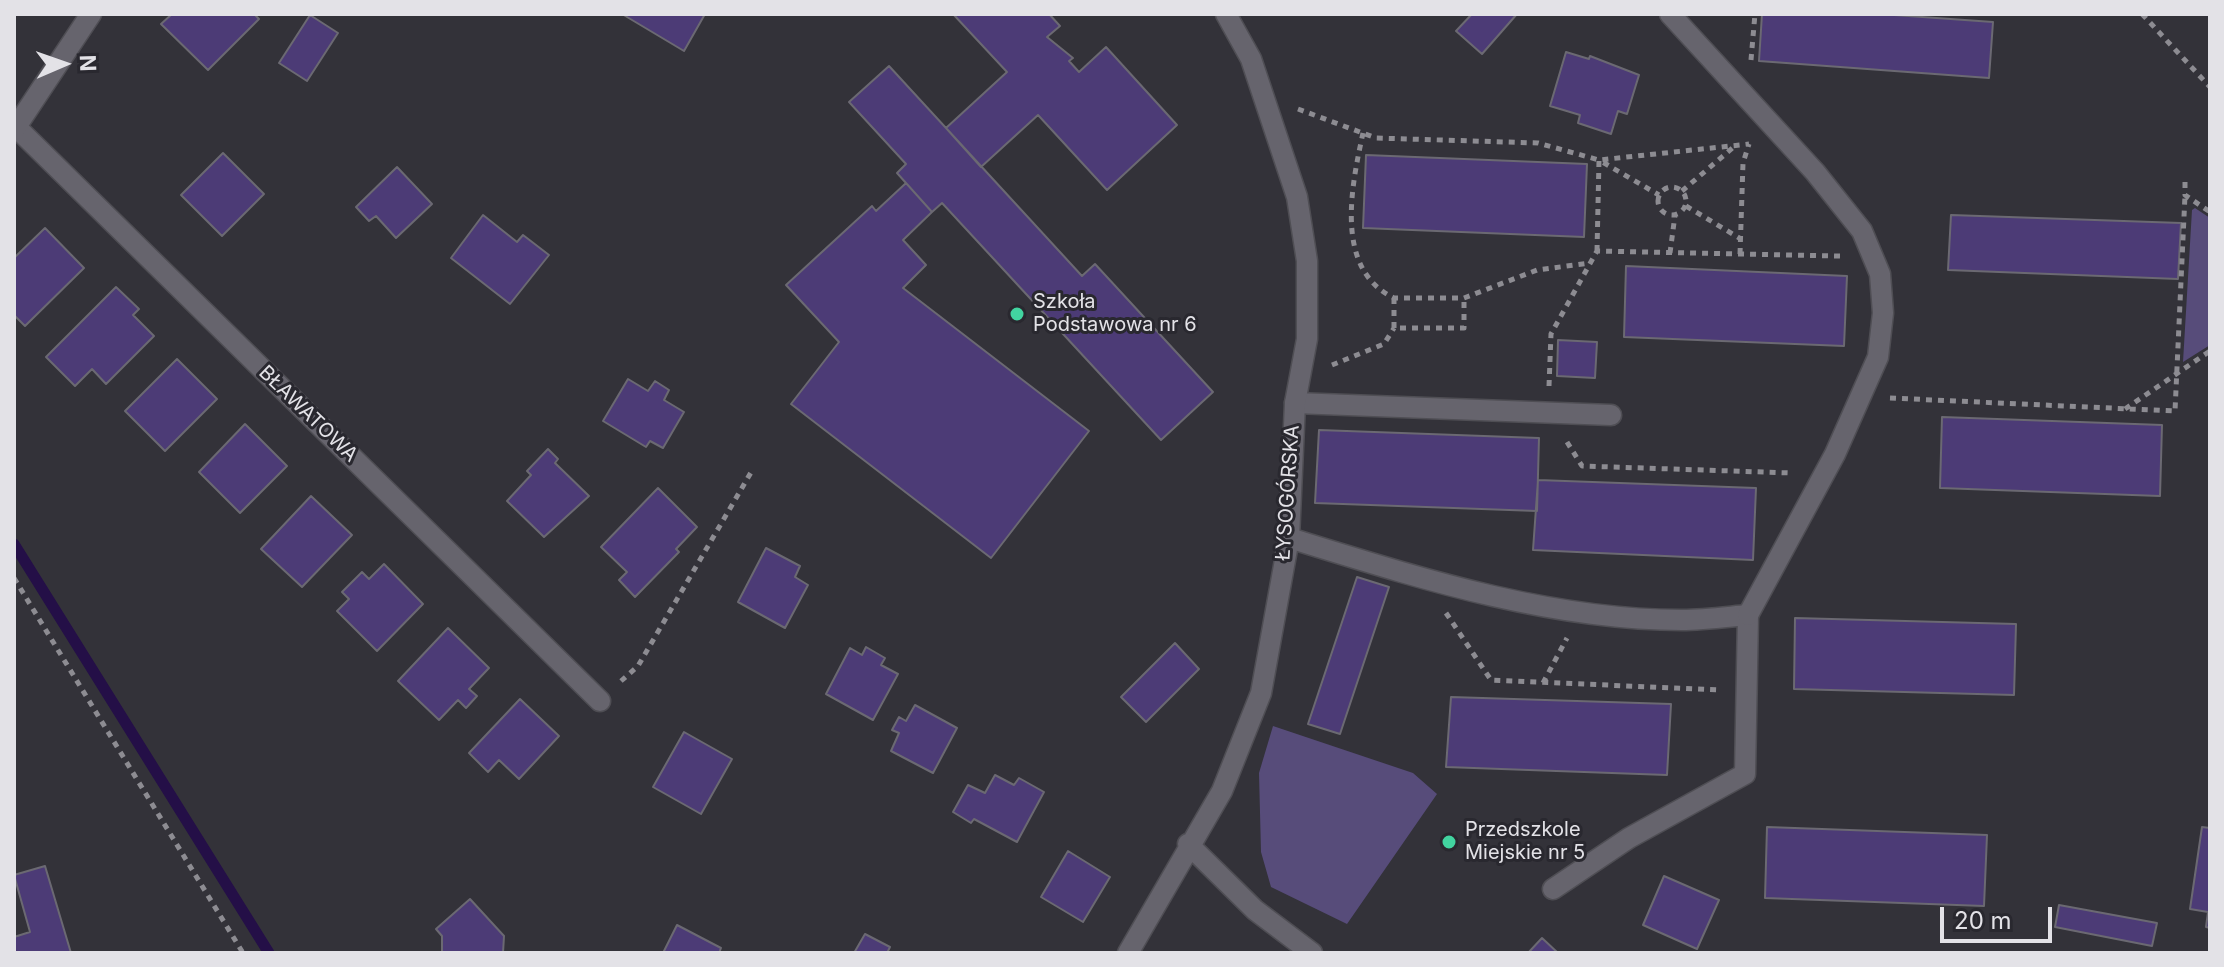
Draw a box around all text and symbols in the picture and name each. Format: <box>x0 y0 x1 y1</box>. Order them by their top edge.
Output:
north arrow <box>24 24 104 104</box>
text: N <box>75 54 101 72</box>
place label: Szkoła Podstawowa nr 6 <box>1033 290 1197 337</box>
marker: Szkoła Podstawowa nr 6 <box>1008 305 1026 323</box>
street label: BŁAWATOWA <box>254 361 362 467</box>
street label: ŁYSOGÓRSKA <box>1271 424 1305 562</box>
place label: Przedszkole Miejskie nr 5 <box>1465 818 1585 865</box>
marker: Przedszkole Miejskie nr 5 <box>1440 833 1458 851</box>
scale bar <box>1944 891 2056 941</box>
text: 20 m <box>1954 906 2012 935</box>

